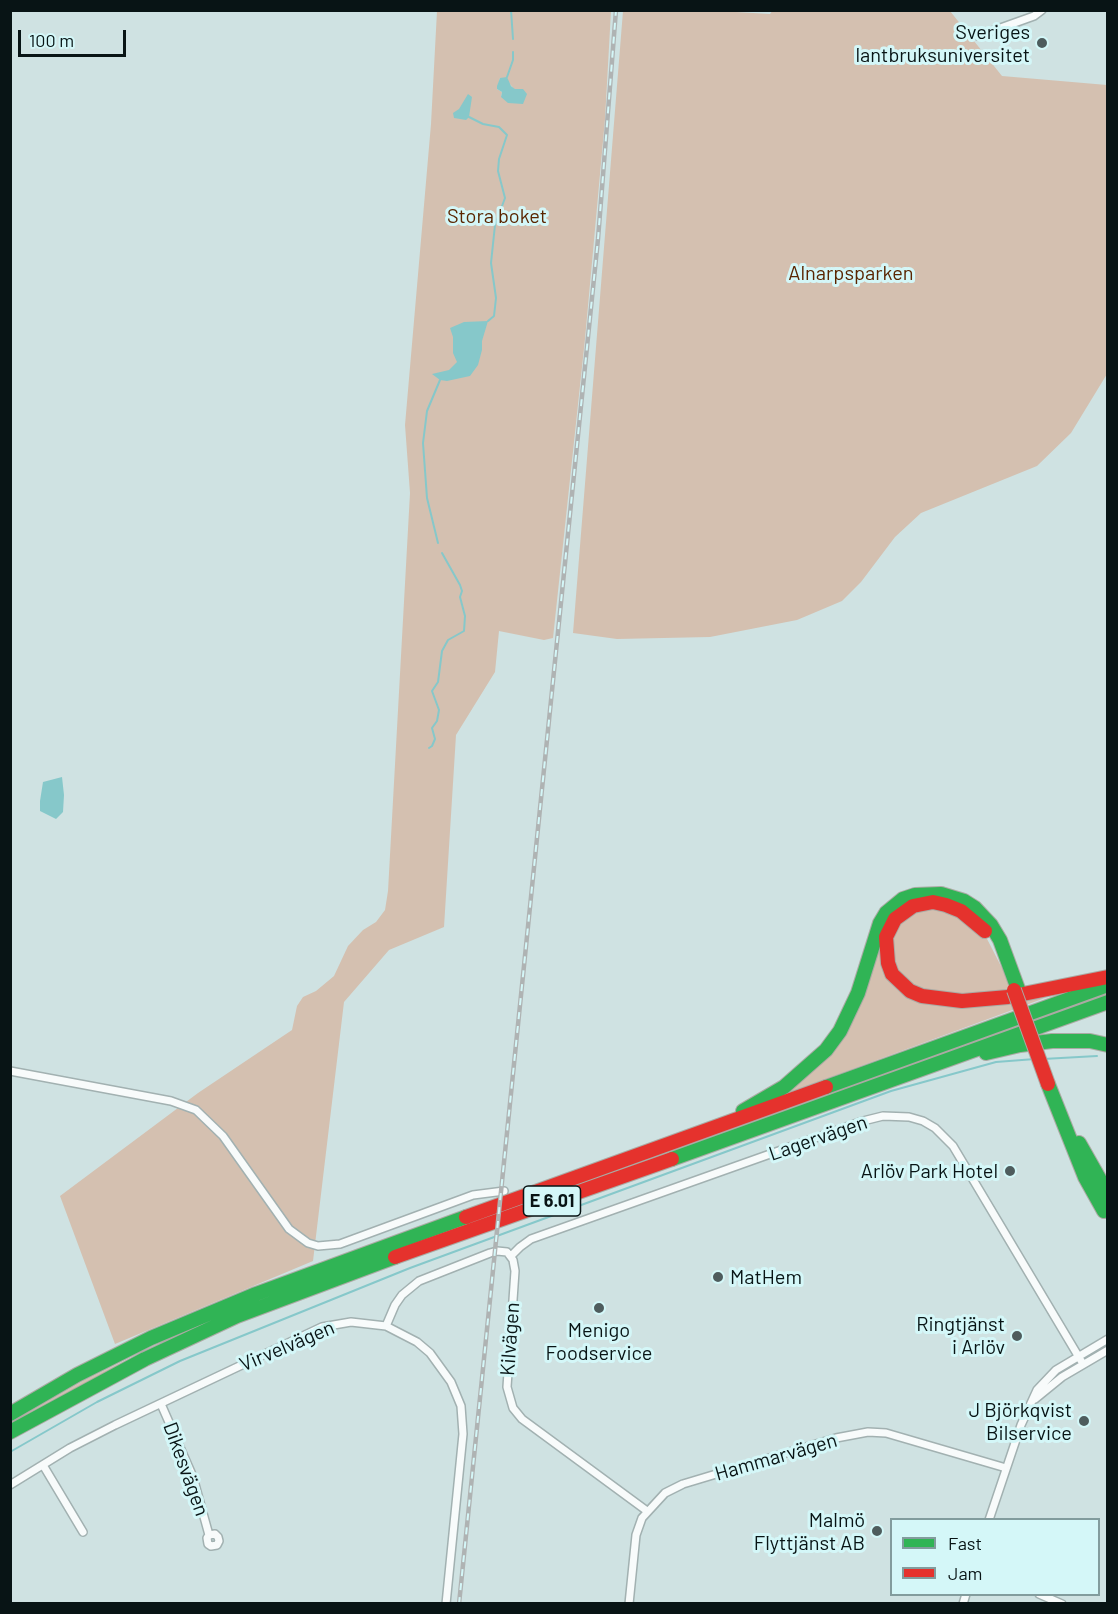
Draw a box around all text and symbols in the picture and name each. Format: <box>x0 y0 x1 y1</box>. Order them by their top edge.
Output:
scale bar <box>21 18 129 56</box>
place label: Sveriges lantbruksuniversitet <box>856 20 1030 67</box>
text: 100 m <box>29 29 74 51</box>
marker: Sveriges lantbruksuniversitet <box>1035 36 1049 50</box>
park label: Stora boket <box>447 204 547 228</box>
park label: Alnarpsparken <box>788 261 914 285</box>
street label: Lagervägen <box>766 1110 870 1166</box>
place label: Arlöv Park Hotel <box>861 1159 998 1183</box>
marker: Arlöv Park Hotel <box>1003 1164 1017 1178</box>
road number: E 6.01 <box>524 1186 580 1216</box>
place label: MatHem <box>730 1265 802 1289</box>
marker: MatHem <box>711 1270 725 1284</box>
street label: Kilvägen <box>495 1301 525 1377</box>
marker: Menigo Foodservice <box>592 1301 606 1315</box>
place label: Ringtjänst i Arlöv <box>916 1312 1005 1359</box>
street label: Virvelvägen <box>236 1315 338 1377</box>
place label: Menigo Foodservice <box>546 1318 652 1365</box>
marker: Ringtjänst i Arlöv <box>1010 1329 1024 1343</box>
place label: J Björkqvist Bilservice <box>969 1398 1072 1445</box>
marker: J Björkqvist Bilservice <box>1077 1414 1091 1428</box>
street label: Dikesvägen <box>158 1419 214 1519</box>
street label: Hammarvägen <box>712 1428 840 1486</box>
place label: Malmö Flyttjänst AB <box>754 1508 865 1555</box>
legend <box>890 1518 1100 1596</box>
marker: Malmö Flyttjänst AB <box>870 1524 884 1538</box>
text: Fast <box>948 1532 982 1554</box>
text: Jam <box>948 1562 982 1584</box>

